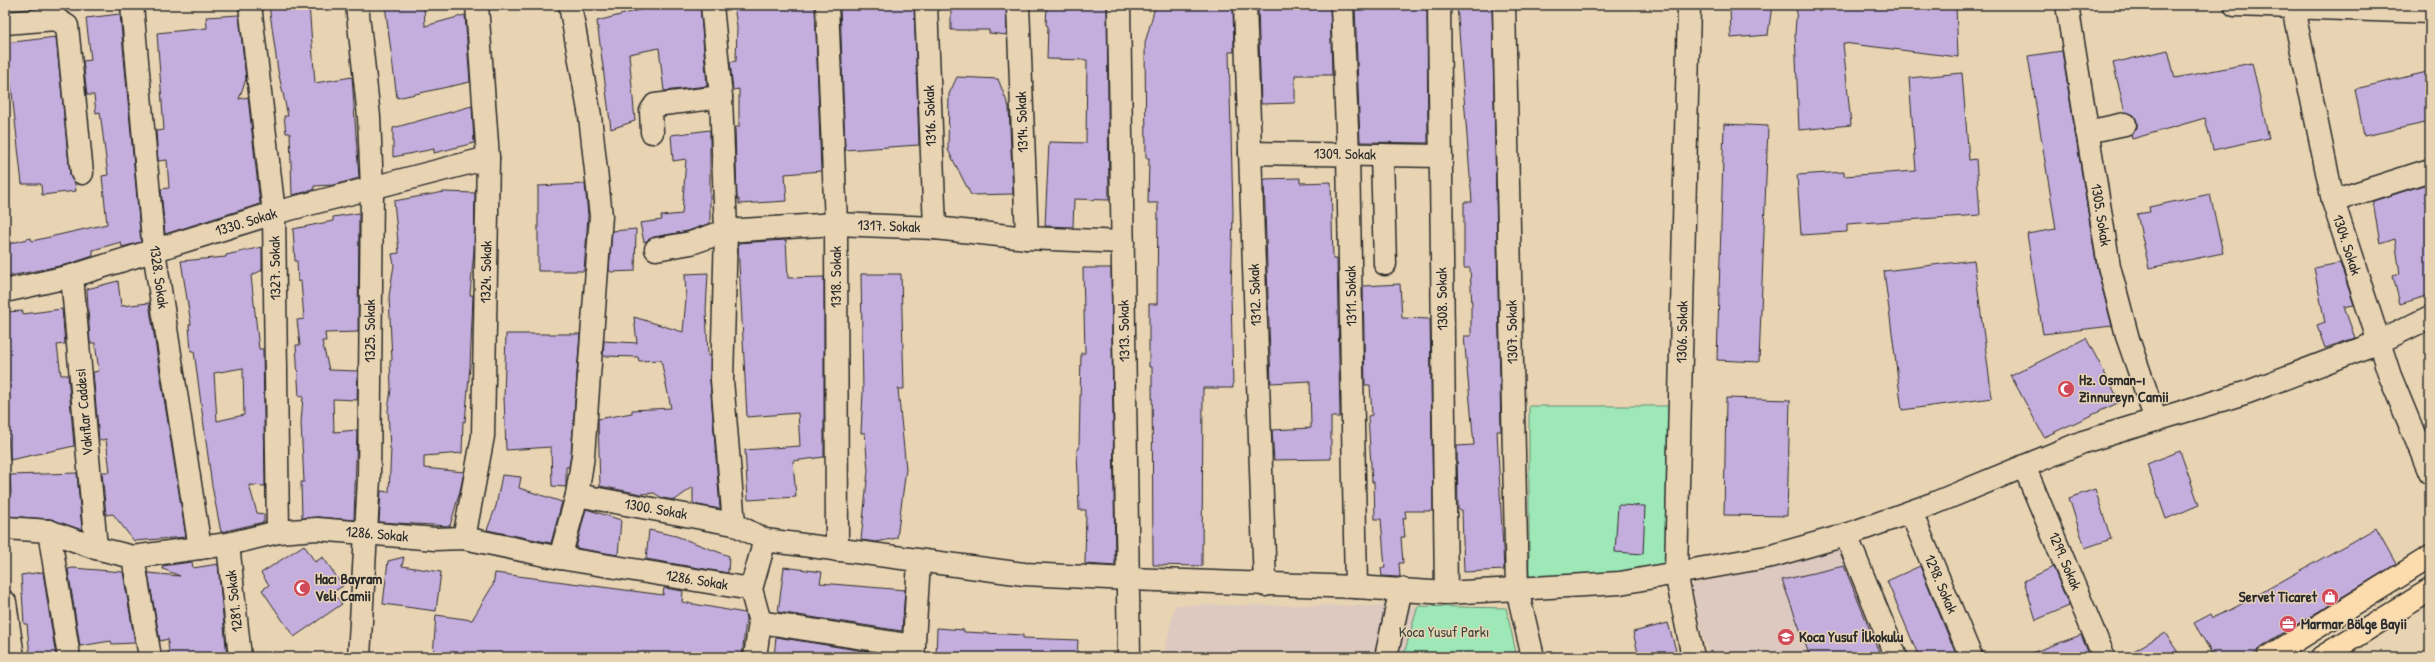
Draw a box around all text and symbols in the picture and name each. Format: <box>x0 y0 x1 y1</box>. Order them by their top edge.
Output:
street label: 1316. Sokak <box>918 85 941 147</box>
street label: 1314. Sokak <box>1010 91 1033 153</box>
street label: 1309. Sokak <box>1314 142 1376 165</box>
street label: 1305. Sokak <box>2086 182 2117 248</box>
street label: 1330. Sokak <box>212 202 279 241</box>
street label: 1304. Sokak <box>2328 212 2367 278</box>
street label: 1317. Sokak <box>857 214 921 237</box>
street label: 1327. Sokak <box>263 236 286 300</box>
street label: 1324. Sokak <box>474 240 497 304</box>
street label: 1328. Sokak <box>145 244 174 310</box>
street label: 1318. Sokak <box>825 246 846 308</box>
street label: 1312. Sokak <box>1243 263 1266 327</box>
street label: 1311. Sokak <box>1339 265 1362 327</box>
street label: 1308. Sokak <box>1430 267 1453 331</box>
street label: 1325. Sokak <box>359 299 380 363</box>
street label: 1313. Sokak <box>1112 300 1135 362</box>
street label: 1307. Sokak <box>1500 300 1523 364</box>
street label: 1306. Sokak <box>1670 300 1693 364</box>
street label: Vakıflar Caddesi <box>69 367 98 457</box>
place label: Hz. Osman-ı Zinnureyn Camii <box>2079 369 2169 408</box>
mosque icon: Hz. Osman-ı Zinnureyn Camii <box>2056 379 2076 399</box>
street label: 1300. Sokak <box>623 493 689 524</box>
street label: 1286. Sokak <box>345 520 409 547</box>
street label: 1299. Sokak <box>2044 528 2087 593</box>
street label: 1298. Sokak <box>1920 551 1963 617</box>
street label: 1286. Sokak <box>664 564 730 595</box>
place label: Hacı Bayram Veli Camii <box>315 568 382 606</box>
street label: 1281. Sokak <box>220 569 247 633</box>
mosque icon: Hacı Bayram Veli Camii <box>292 578 312 598</box>
place label: Servet Ticaret <box>2239 586 2318 607</box>
shop icon: Servet Ticaret <box>2320 587 2340 607</box>
place label: Marmar Bölge Bayii <box>2301 613 2407 635</box>
office icon: Marmar Bölge Bayii <box>2278 614 2298 634</box>
park label: Koca Yusuf Parkı <box>1399 621 1489 642</box>
place label: Koca Yusuf İlkokulu <box>1799 626 1904 647</box>
school or university icon: Koca Yusuf İlkokulu <box>1776 627 1796 647</box>

